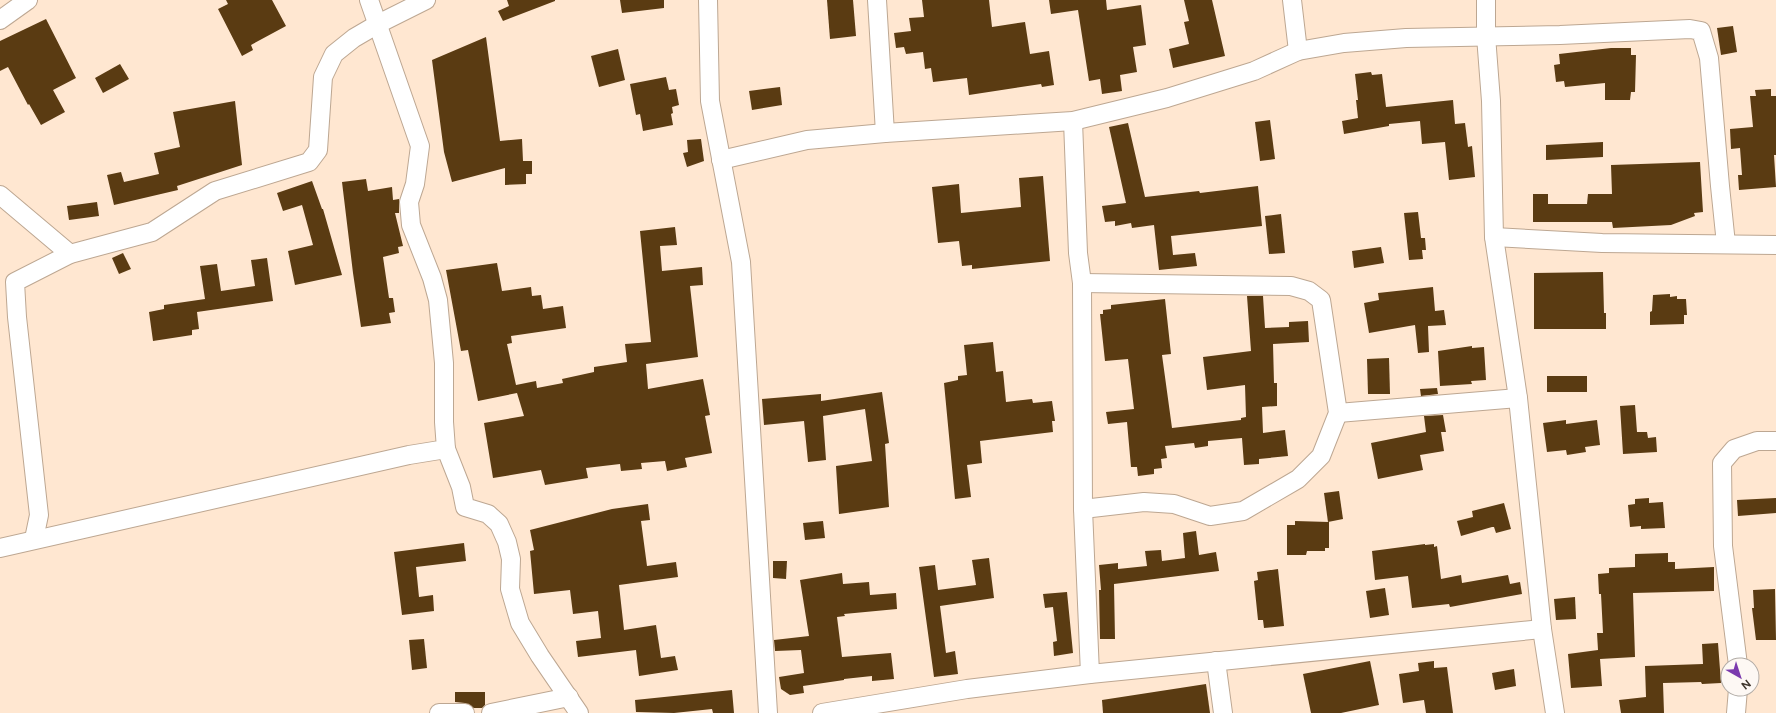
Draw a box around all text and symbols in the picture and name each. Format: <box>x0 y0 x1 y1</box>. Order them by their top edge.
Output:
north arrow <box>1720 657 1760 697</box>
text: N <box>1739 677 1753 692</box>

